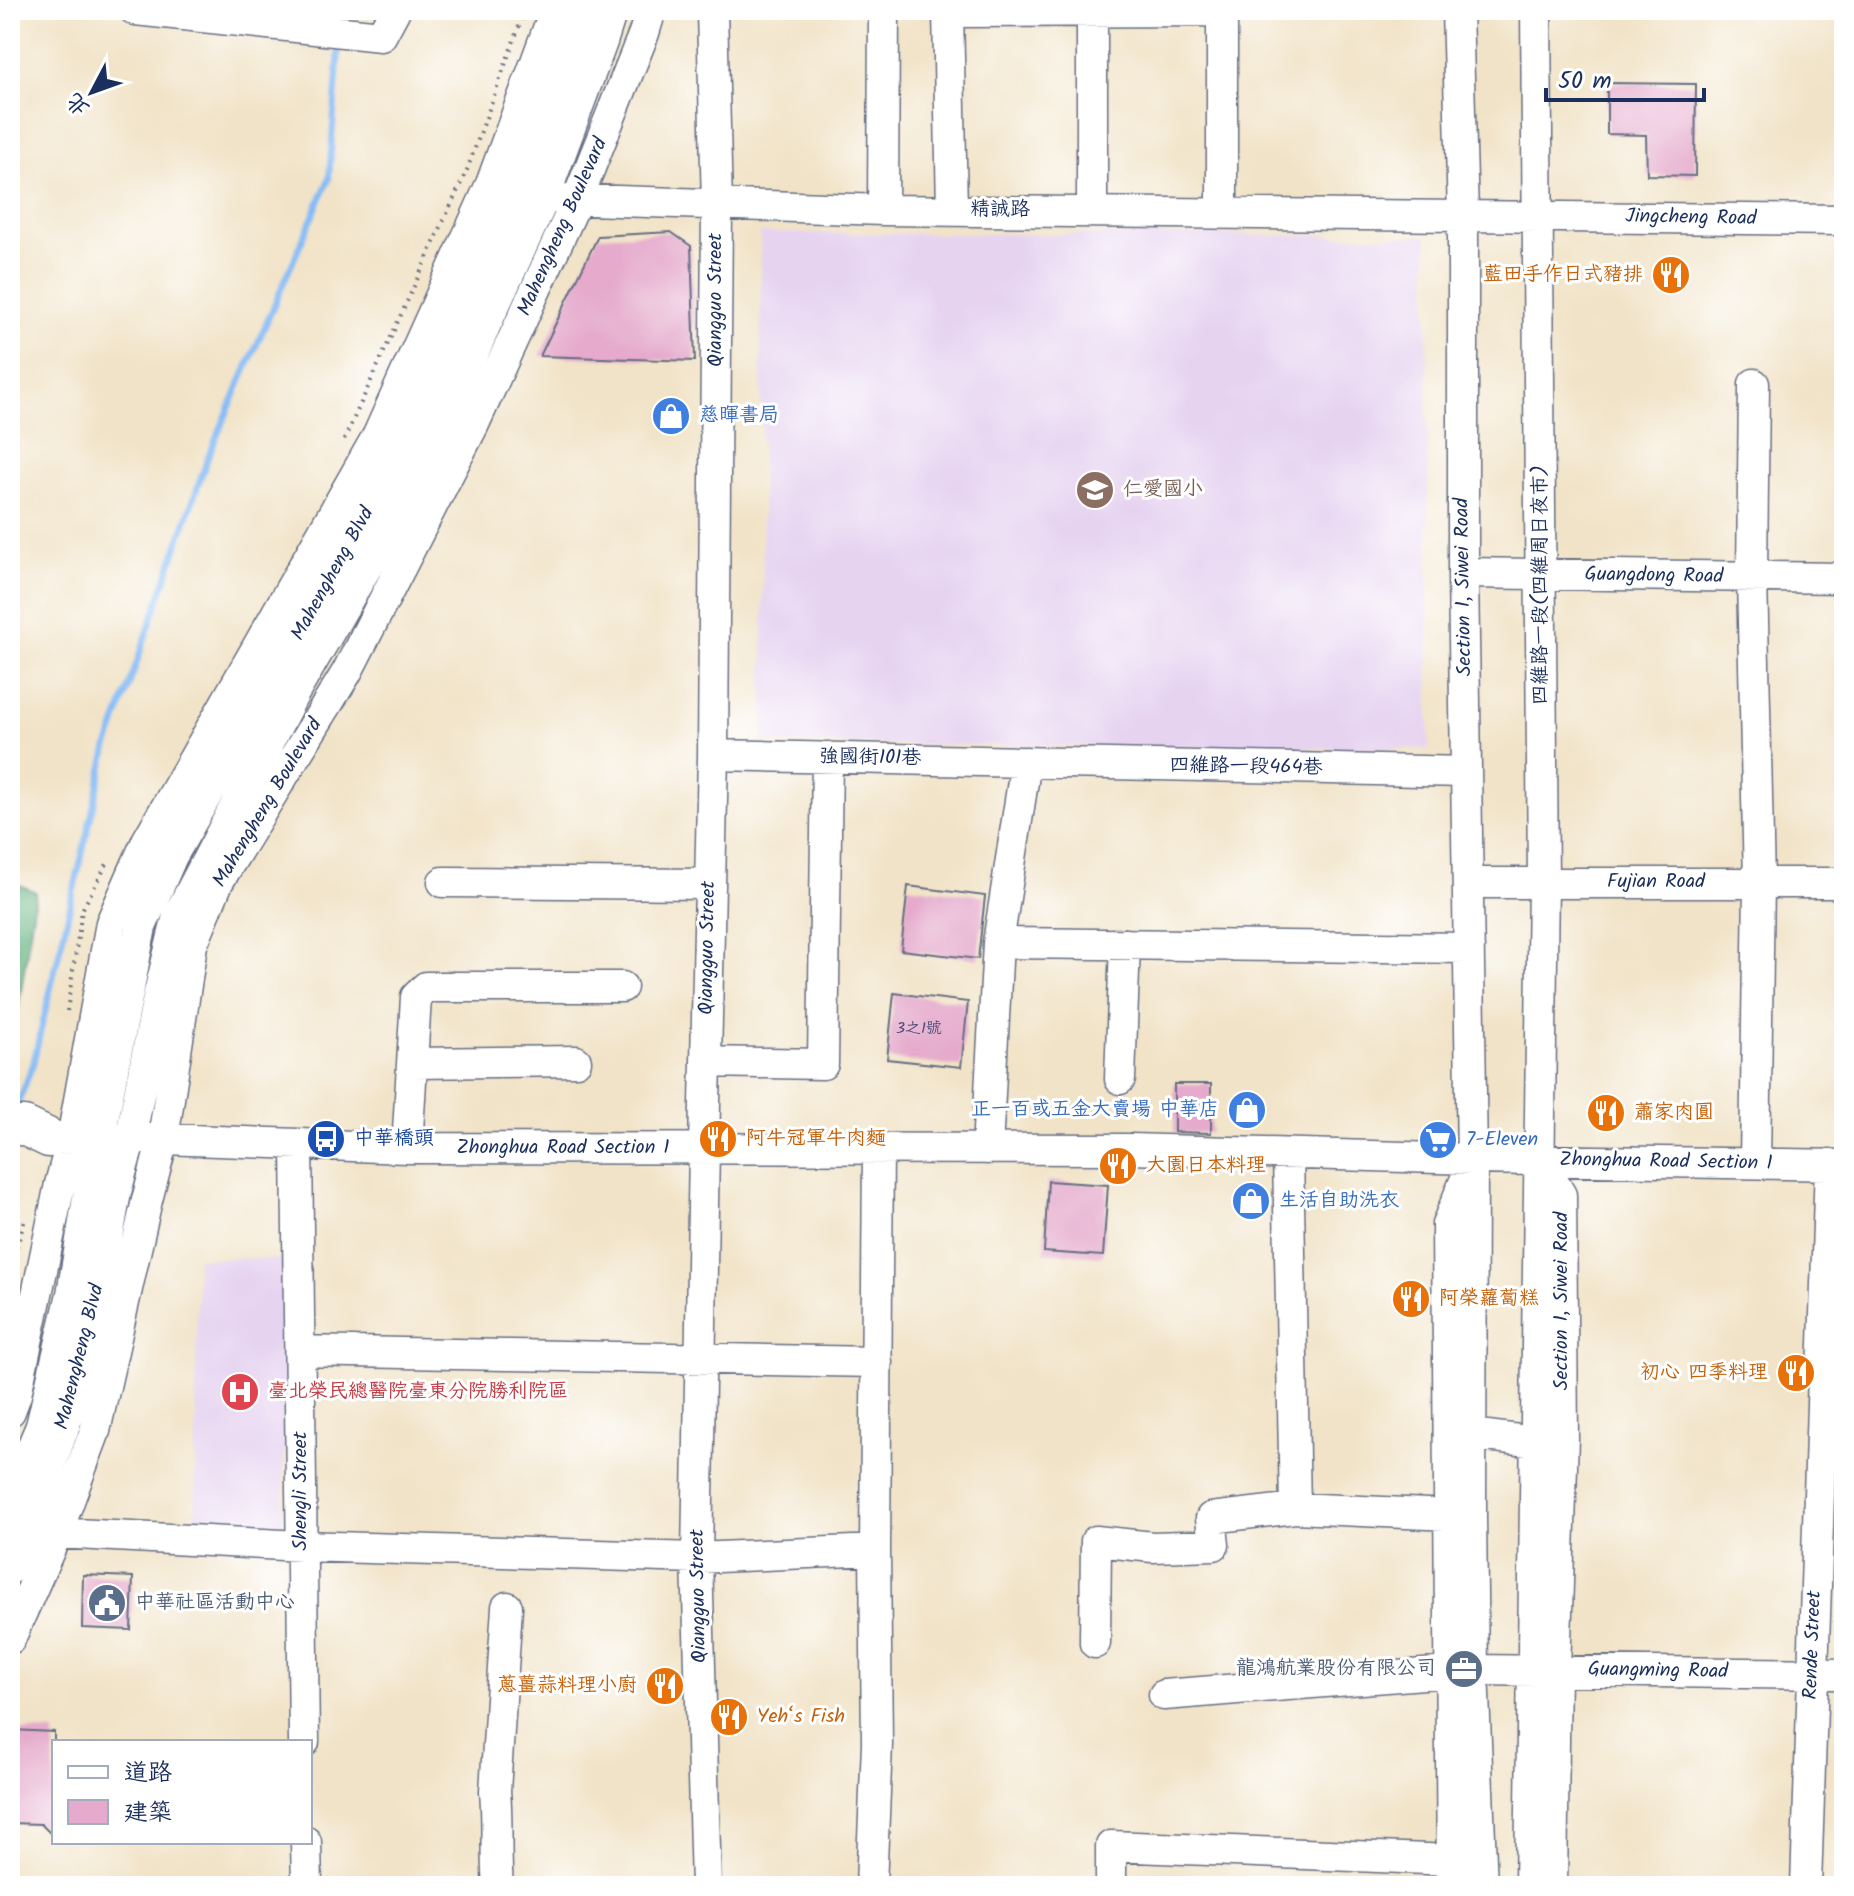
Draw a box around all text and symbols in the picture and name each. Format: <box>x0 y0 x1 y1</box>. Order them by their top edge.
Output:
north arrow <box>52 52 132 132</box>
scale bar <box>1546 52 1704 102</box>
text: 50 m <box>1558 62 1612 101</box>
text: 北 <box>58 84 99 123</box>
street label: Mahengheng Boulevard <box>509 132 617 322</box>
street label: 精誠路 <box>970 194 1031 226</box>
street label: Jingcheng Road <box>1625 201 1758 235</box>
street label: Qiangguo Street <box>700 233 732 367</box>
restaurant icon: 藍田手作日式豬排 <box>1650 254 1692 296</box>
place label: 藍田手作日式豬排 <box>1483 259 1643 291</box>
shop icon: 慈暉書局 <box>650 395 692 437</box>
place label: 慈暉書局 <box>699 400 779 432</box>
street label: 四維路一段(四維周日夜市) <box>1525 465 1557 705</box>
school or university icon: 仁愛國小 <box>1074 469 1116 511</box>
place label: 仁愛國小 <box>1123 474 1203 506</box>
street label: Section 1, Siwei Road <box>1446 497 1482 676</box>
street label: Mahengheng Blvd <box>283 500 384 647</box>
street label: Guangdong Road <box>1584 559 1725 593</box>
street label: Mahengheng Boulevard <box>205 711 332 894</box>
street label: 強國街101巷 <box>818 741 923 775</box>
street label: 四維路一段464巷 <box>1169 750 1324 784</box>
street label: Fujian Road <box>1607 866 1706 898</box>
street label: Qiangguo Street <box>691 880 725 1015</box>
house number: 3之1號 <box>896 1016 942 1041</box>
shop icon: 正一百或五金大賣場 中華店 <box>1226 1089 1268 1131</box>
restaurant icon: 蕭家肉圓 <box>1585 1092 1627 1134</box>
place label: 正一百或五金大賣場 中華店 <box>971 1094 1219 1126</box>
place label: 蕭家肉圓 <box>1634 1097 1714 1129</box>
bus stop icon: 中華橋頭 <box>305 1118 347 1160</box>
restaurant icon: 阿牛冠軍牛肉麵 <box>697 1118 739 1160</box>
supermarket icon: 7-Eleven <box>1417 1119 1459 1161</box>
place label: 中華橋頭 <box>354 1123 434 1155</box>
place label: 阿牛冠軍牛肉麵 <box>746 1123 886 1155</box>
place label: 7-Eleven <box>1466 1124 1538 1156</box>
street label: Zhonghua Road Section 1 <box>456 1132 670 1164</box>
street label: Zhonghua Road Section 1 <box>1559 1144 1773 1180</box>
restaurant icon: 大園日本料理 <box>1097 1145 1139 1187</box>
place label: 大園日本料理 <box>1146 1150 1266 1182</box>
shop icon: 生活自助洗衣 <box>1230 1180 1272 1222</box>
place label: 生活自助洗衣 <box>1279 1185 1399 1217</box>
street label: Section 1, Siwei Road <box>1546 1211 1578 1390</box>
restaurant icon: 阿榮蘿蔔糕 <box>1390 1278 1432 1320</box>
street label: Mahengheng Blvd <box>46 1280 114 1433</box>
place label: 阿榮蘿蔔糕 <box>1439 1283 1539 1315</box>
restaurant icon: 初心 四季料理 <box>1775 1352 1817 1394</box>
place label: 初心 四季料理 <box>1640 1357 1768 1389</box>
hospital icon: 臺北榮民總醫院臺東分院勝利院區 <box>219 1371 261 1413</box>
place label: 臺北榮民總醫院臺東分院勝利院區 <box>268 1376 568 1408</box>
street label: Shengli Street <box>285 1431 317 1550</box>
street label: Qiangguo Street <box>682 1528 716 1663</box>
public building icon: 中華社區活動中心 <box>86 1582 128 1624</box>
place label: 中華社區活動中心 <box>135 1587 295 1619</box>
street label: Rende Street <box>1795 1590 1831 1700</box>
office icon: 龍鴻航業股份有限公司 <box>1443 1648 1485 1690</box>
place label: 龍鴻航業股份有限公司 <box>1236 1653 1436 1685</box>
street label: Guangming Road <box>1588 1654 1729 1688</box>
restaurant icon: 蔥薑蒜料理小廚 <box>644 1665 686 1707</box>
place label: 蔥薑蒜料理小廚 <box>497 1670 637 1702</box>
restaurant icon: Yeh‘s Fish <box>708 1696 750 1738</box>
place label: Yeh‘s Fish <box>757 1701 845 1733</box>
legend <box>52 1740 312 1844</box>
text: 道路 <box>124 1754 172 1793</box>
text: 建築 <box>124 1794 172 1833</box>

